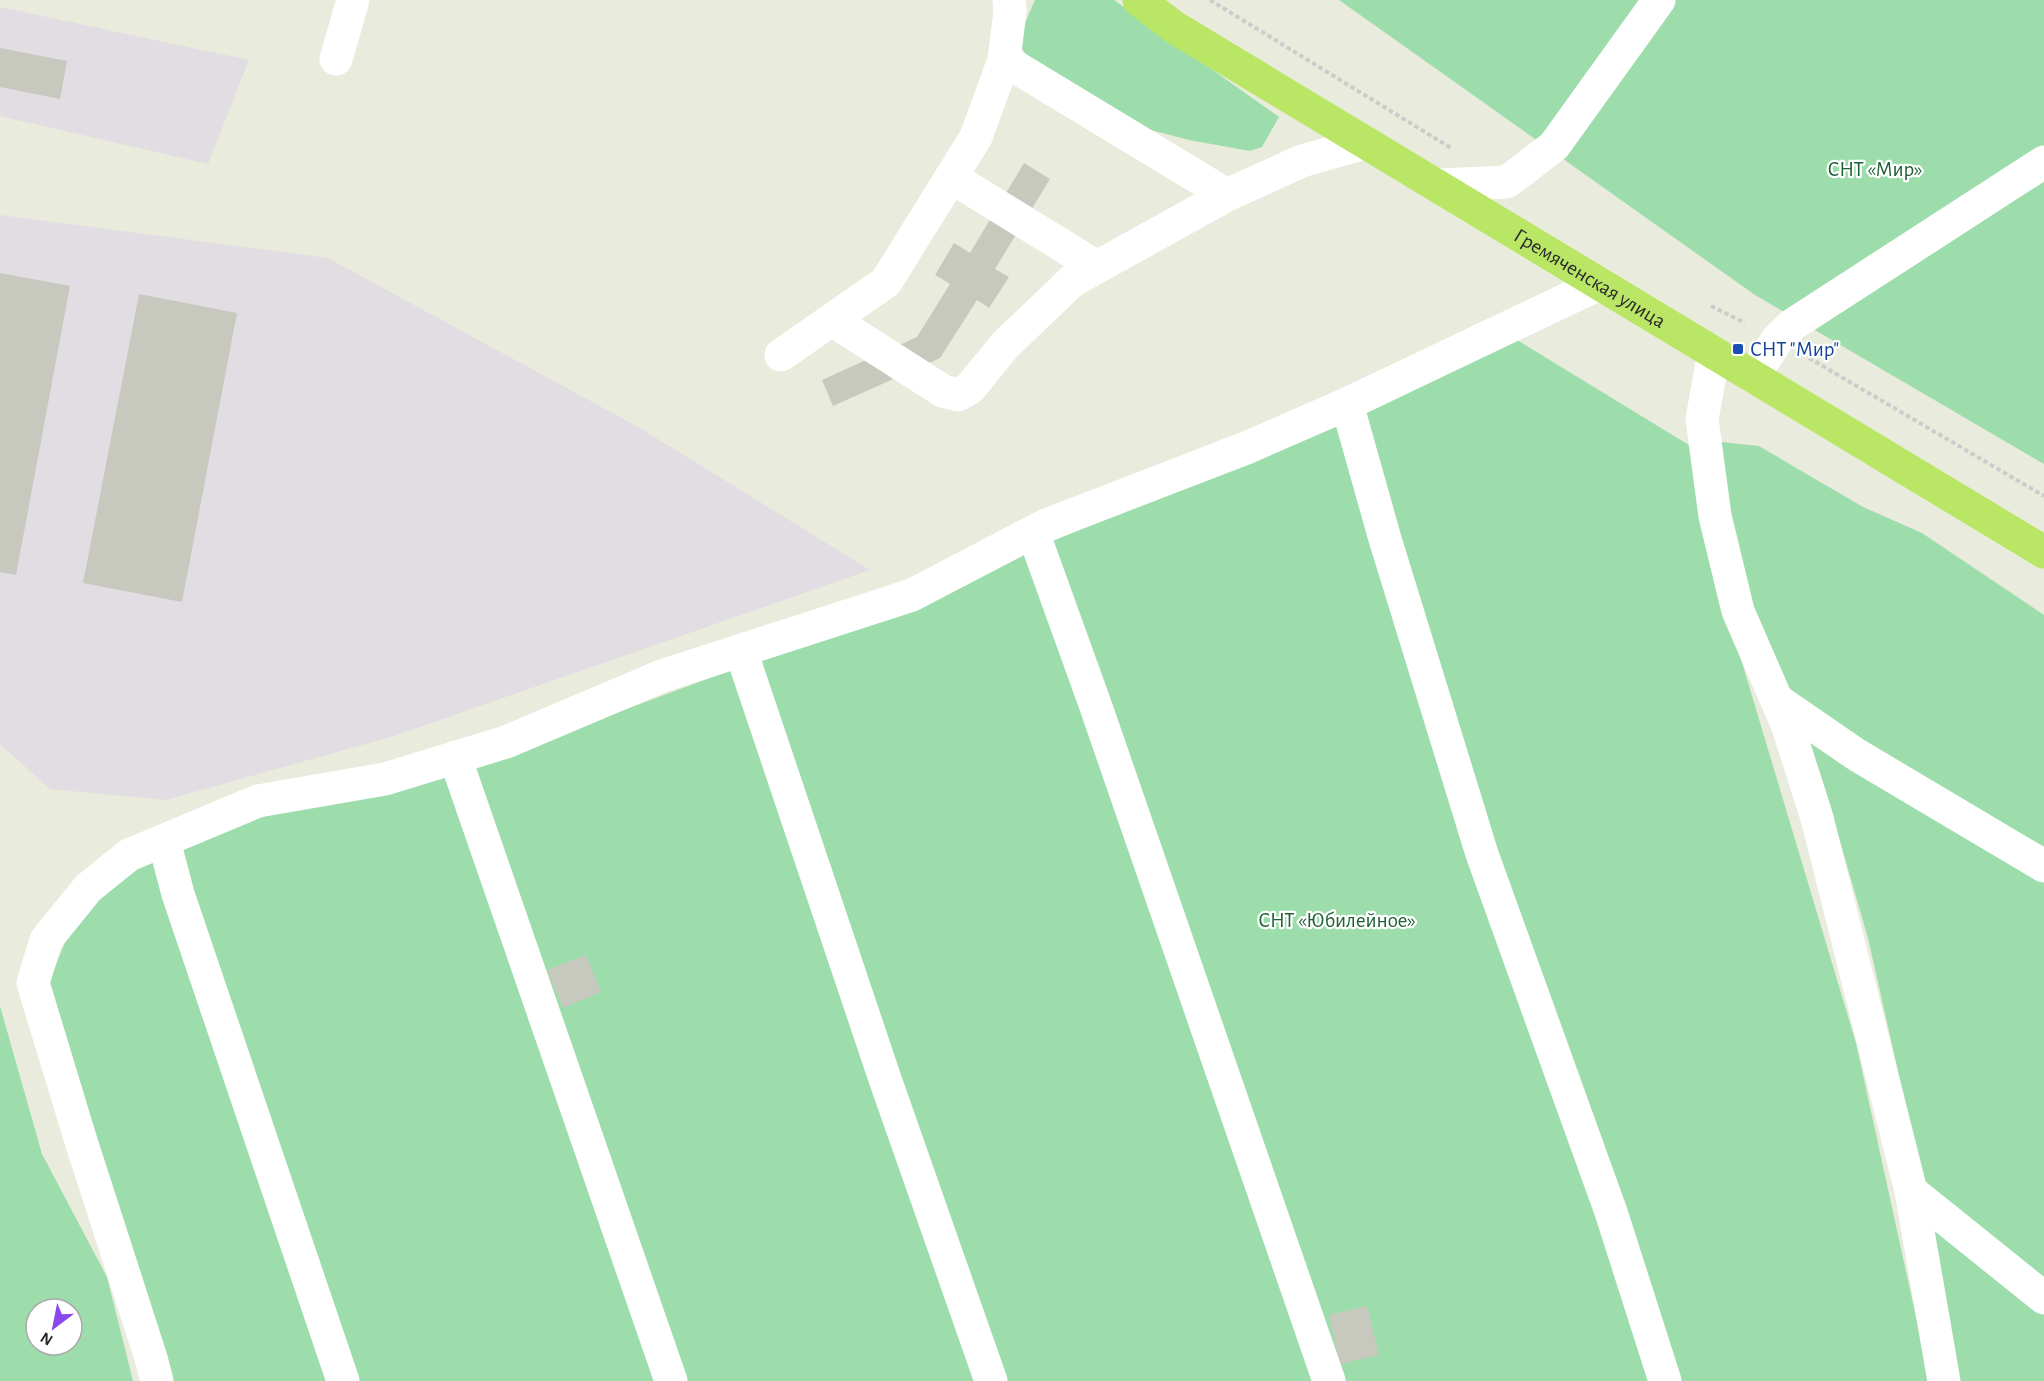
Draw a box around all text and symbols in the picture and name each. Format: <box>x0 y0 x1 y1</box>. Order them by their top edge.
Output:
park label: СНТ «Мир» <box>1827 159 1923 180</box>
street label: Гремяченская улица <box>1510 224 1670 332</box>
place label: СНТ "Мир" <box>1750 339 1839 360</box>
marker: СНТ "Мир" <box>1731 342 1745 356</box>
park label: СНТ «Юбилейное» <box>1258 910 1416 931</box>
north arrow <box>24 1297 84 1357</box>
text: N <box>38 1329 56 1349</box>

